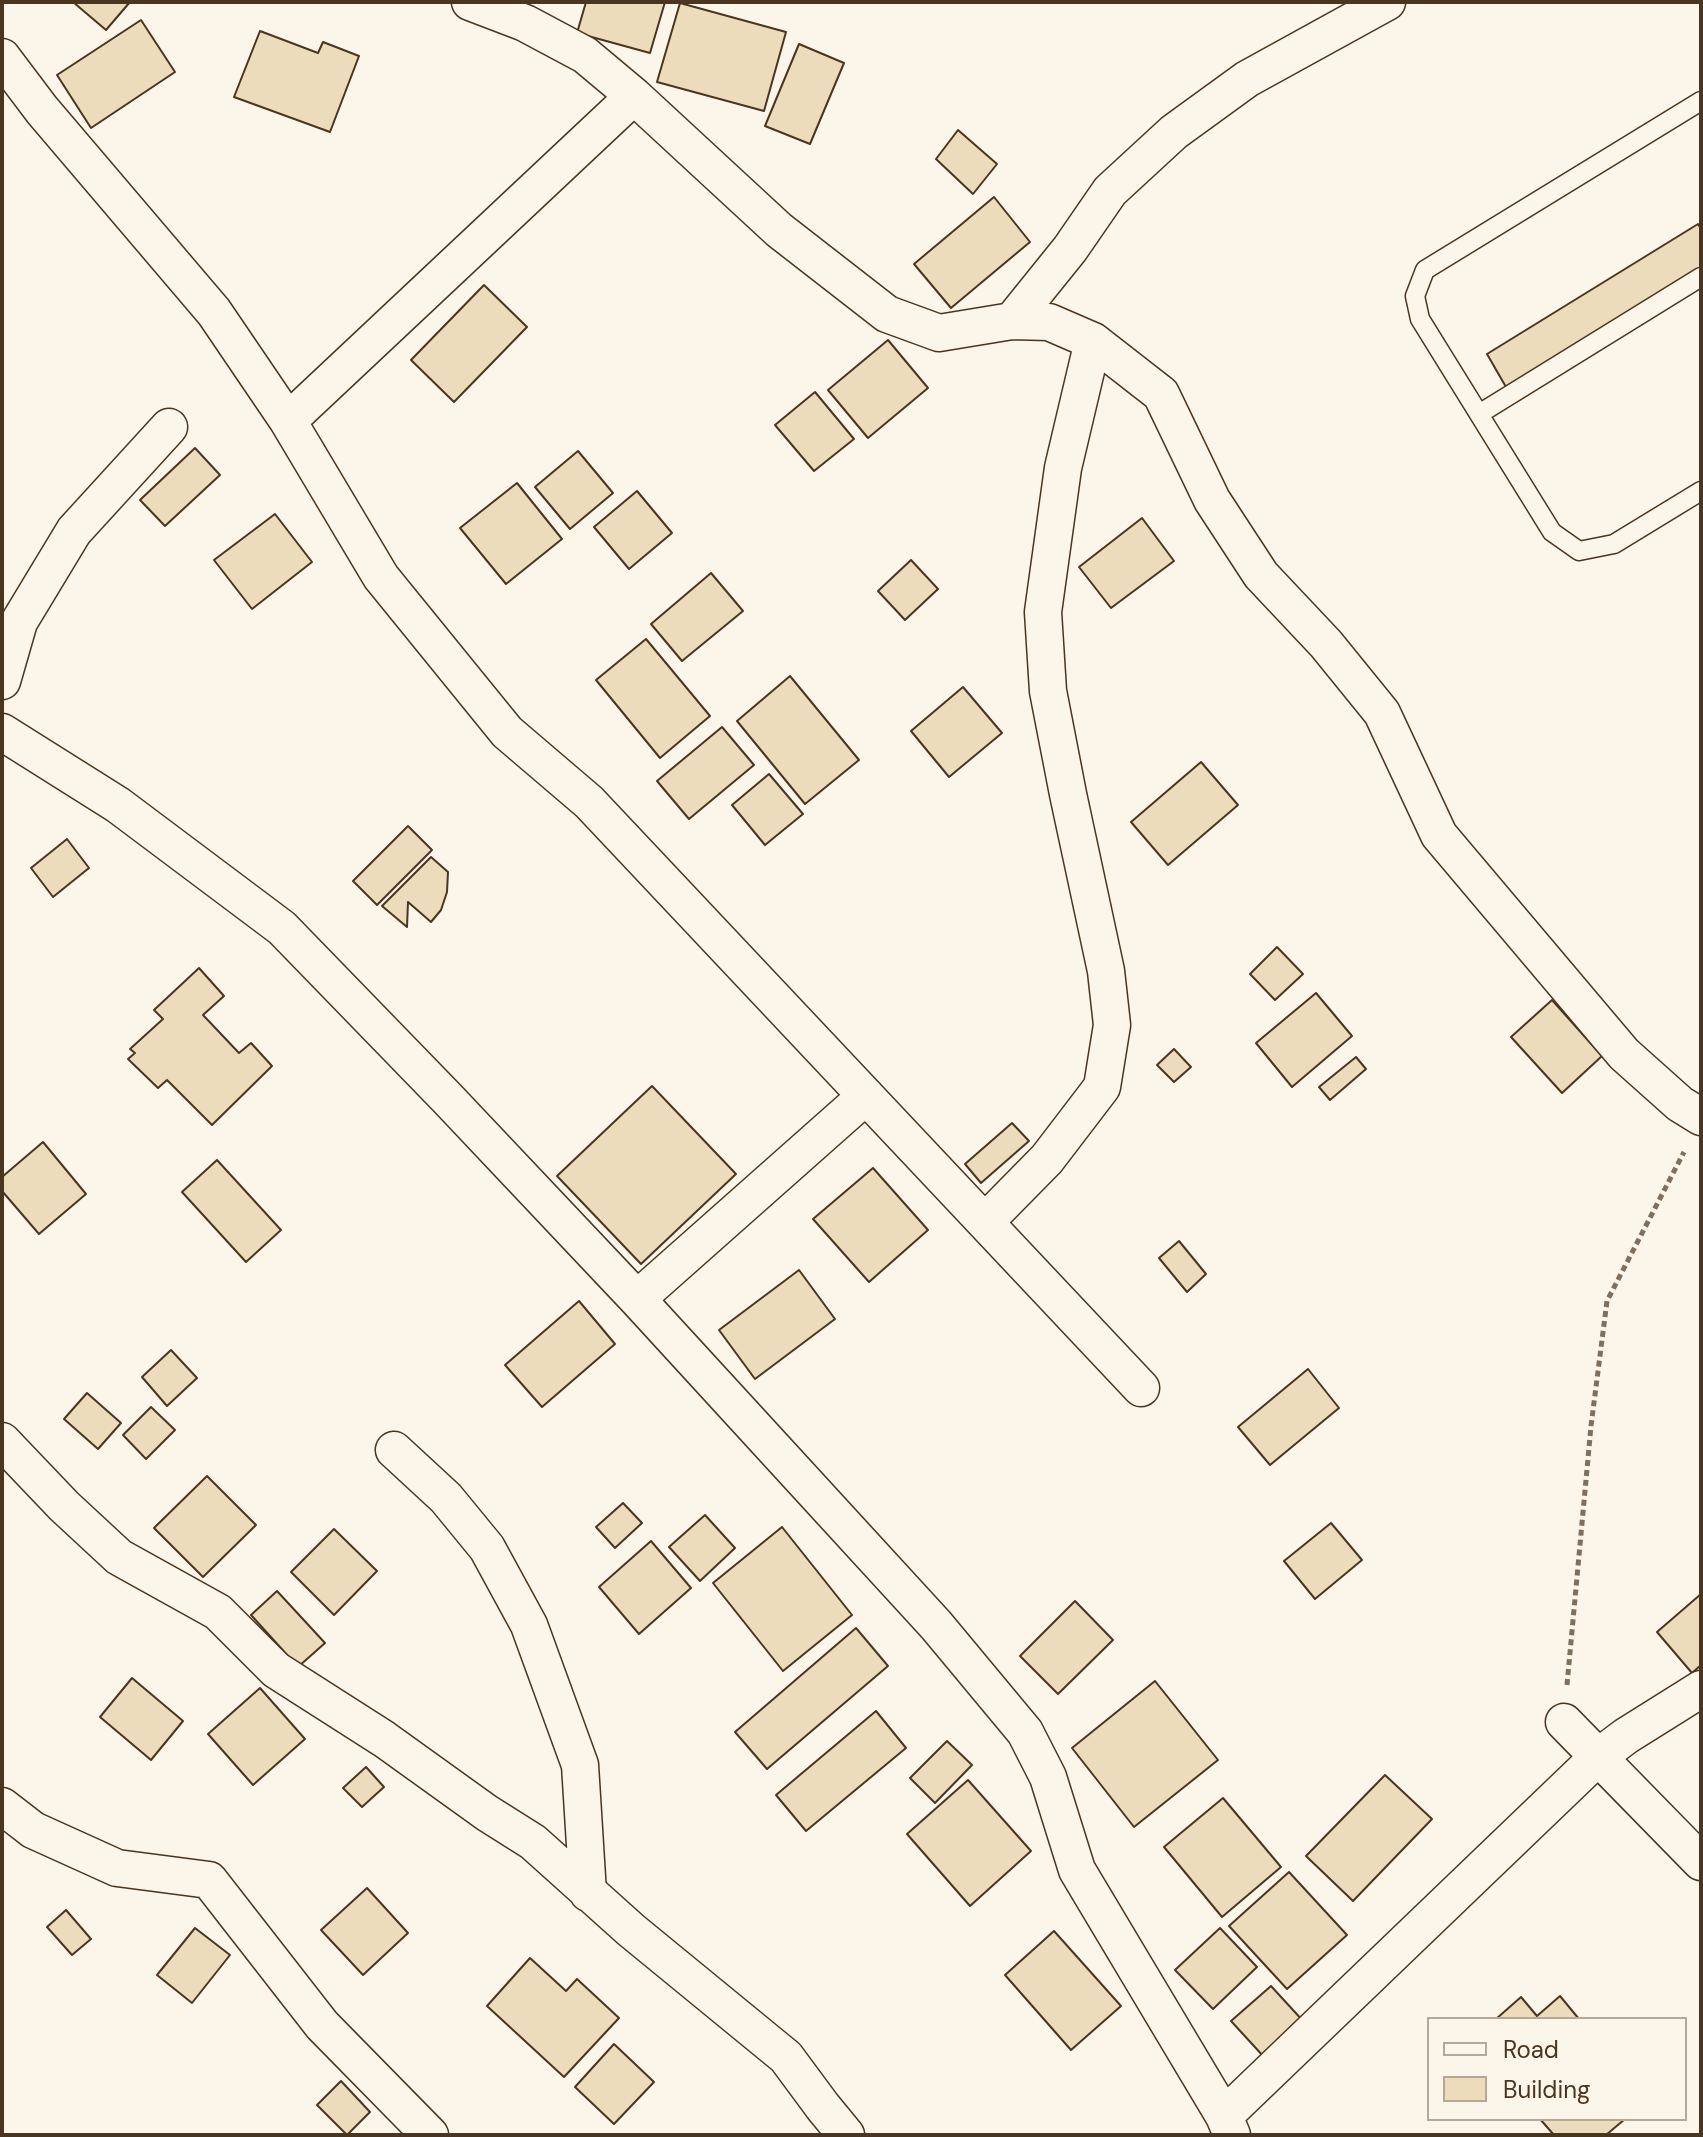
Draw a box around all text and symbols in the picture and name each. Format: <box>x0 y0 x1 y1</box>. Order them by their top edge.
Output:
legend <box>1427 2017 1687 2121</box>
text: Road <box>1503 2034 1559 2065</box>
text: Building <box>1503 2074 1590 2105</box>

